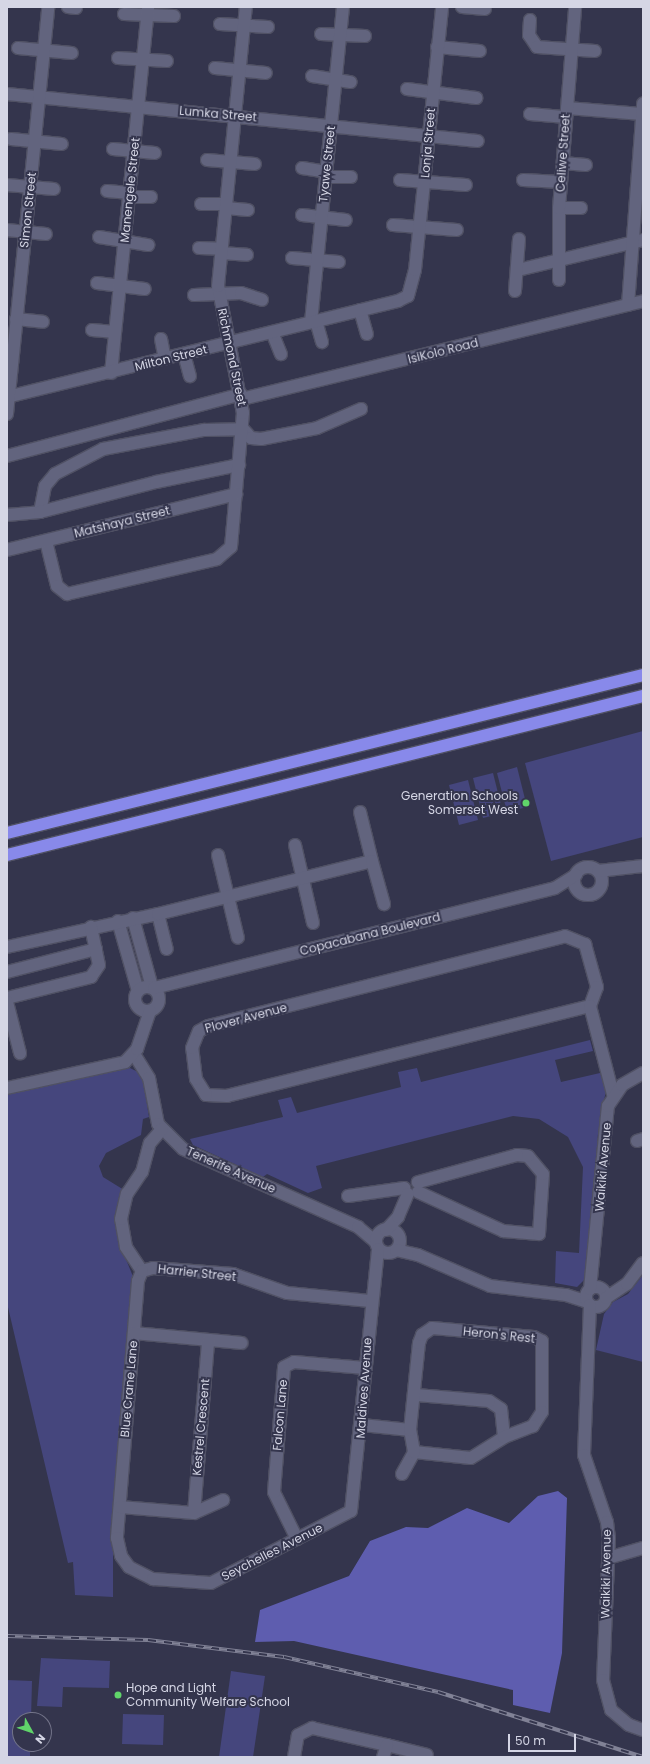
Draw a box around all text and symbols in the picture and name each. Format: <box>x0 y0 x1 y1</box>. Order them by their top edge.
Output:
street label: Lumka Street <box>179 103 257 125</box>
street label: Lonja Street <box>418 108 438 178</box>
street label: Celiwe Street <box>553 113 573 193</box>
street label: Tyawe Street <box>316 125 338 203</box>
street label: Manengele Street <box>117 137 143 243</box>
street label: Simon Street <box>17 171 39 249</box>
street label: Richmond Street <box>215 307 249 407</box>
street label: IsiKolo Road <box>406 335 480 367</box>
street label: Milton Street <box>133 342 209 374</box>
street label: Matshaya Street <box>73 503 171 541</box>
place label: Generation Schools Somerset West <box>401 789 518 817</box>
marker: Generation Schools Somerset West <box>521 798 531 808</box>
street label: Copacabana Boulevard <box>298 910 442 958</box>
street label: Plover Avenue <box>203 1000 289 1036</box>
street label: Waikiki Avenue <box>592 1122 614 1212</box>
street label: Tenerife Avenue <box>184 1144 278 1196</box>
street label: Harrier Street <box>157 1262 237 1284</box>
street label: Heron's Rest <box>462 1324 536 1346</box>
street label: Maldives Avenue <box>353 1337 375 1439</box>
street label: Blue Crane Lane <box>118 1340 140 1438</box>
street label: Kestrel Crescent <box>190 1378 212 1476</box>
street label: Falcon Lane <box>270 1379 290 1451</box>
street label: Seychelles Avenue <box>219 1520 325 1584</box>
street label: Waikiki Avenue <box>598 1529 614 1619</box>
place label: Hope and Light Community Welfare School <box>126 1681 290 1709</box>
marker: Hope and Light Community Welfare School <box>113 1690 123 1700</box>
north arrow <box>12 1712 52 1752</box>
scale bar <box>510 1726 578 1752</box>
text: N <box>32 1731 49 1747</box>
text: 50 m <box>515 1732 546 1749</box>

